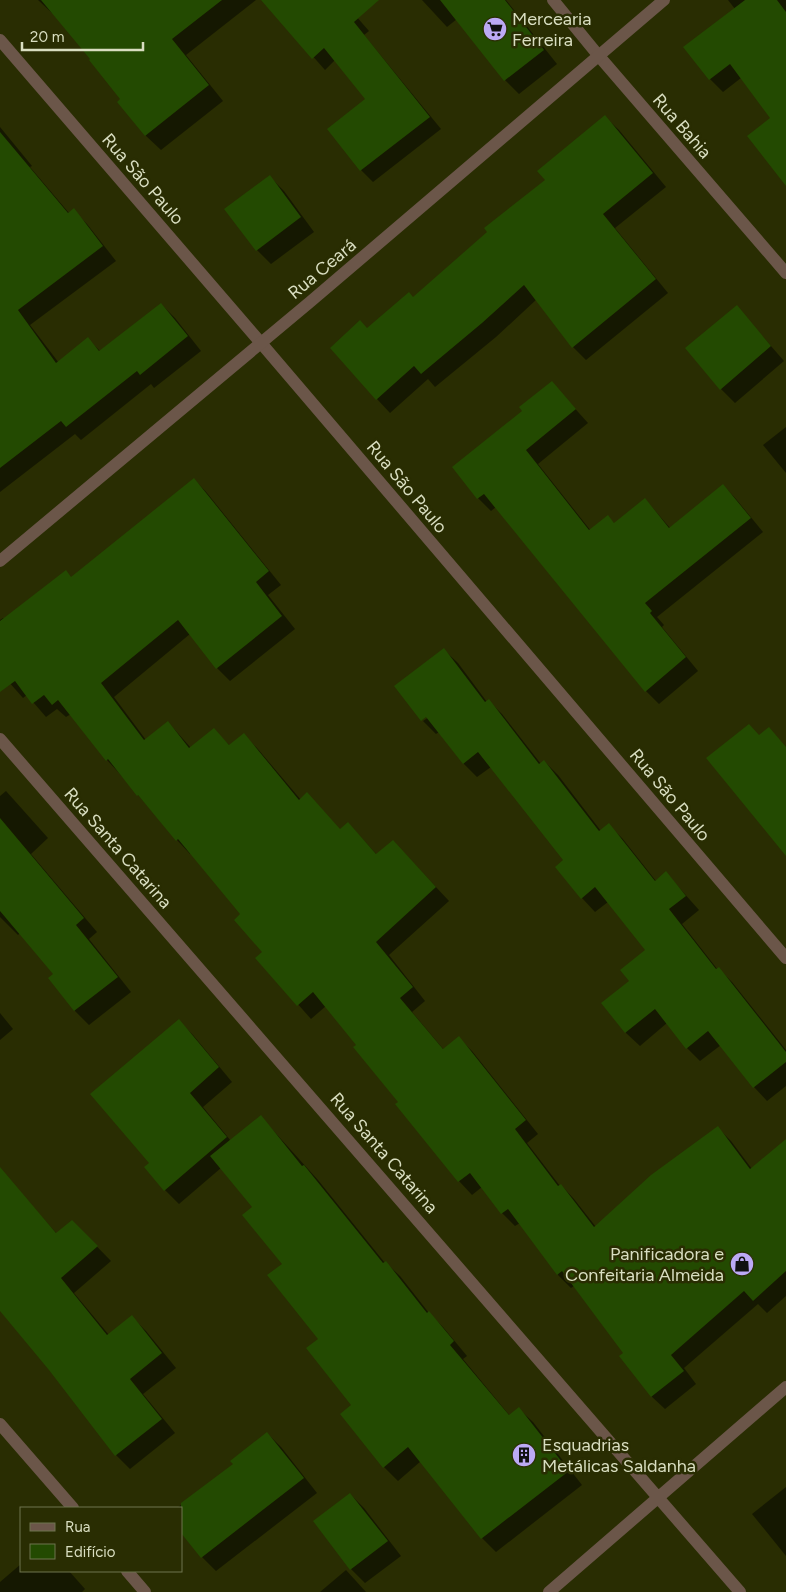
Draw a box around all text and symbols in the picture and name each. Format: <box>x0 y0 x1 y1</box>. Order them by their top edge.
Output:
place label: Mercearia Ferreira <box>512 8 591 51</box>
supermarket icon: Mercearia Ferreira <box>482 16 508 42</box>
scale bar <box>22 20 144 52</box>
text: 20 m <box>30 28 64 46</box>
street label: Rua Bahia <box>648 89 716 163</box>
street label: Rua São Paulo <box>97 129 189 229</box>
street label: Rua Ceará <box>283 234 361 304</box>
street label: Rua São Paulo <box>362 436 452 538</box>
street label: Rua São Paulo <box>625 744 715 846</box>
street label: Rua Santa Catarina <box>59 783 177 913</box>
street label: Rua Santa Catarina <box>325 1088 443 1218</box>
place label: Panificadora e Confeitaria Almeida <box>565 1243 724 1286</box>
shop icon: Panificadora e Confeitaria Almeida <box>729 1251 755 1277</box>
place label: Esquadrias Metálicas Saldanha <box>542 1434 696 1477</box>
building icon: Esquadrias Metálicas Saldanha <box>511 1442 537 1468</box>
legend <box>20 1507 182 1572</box>
text: Rua <box>65 1518 90 1536</box>
text: Edifício <box>65 1543 116 1561</box>

